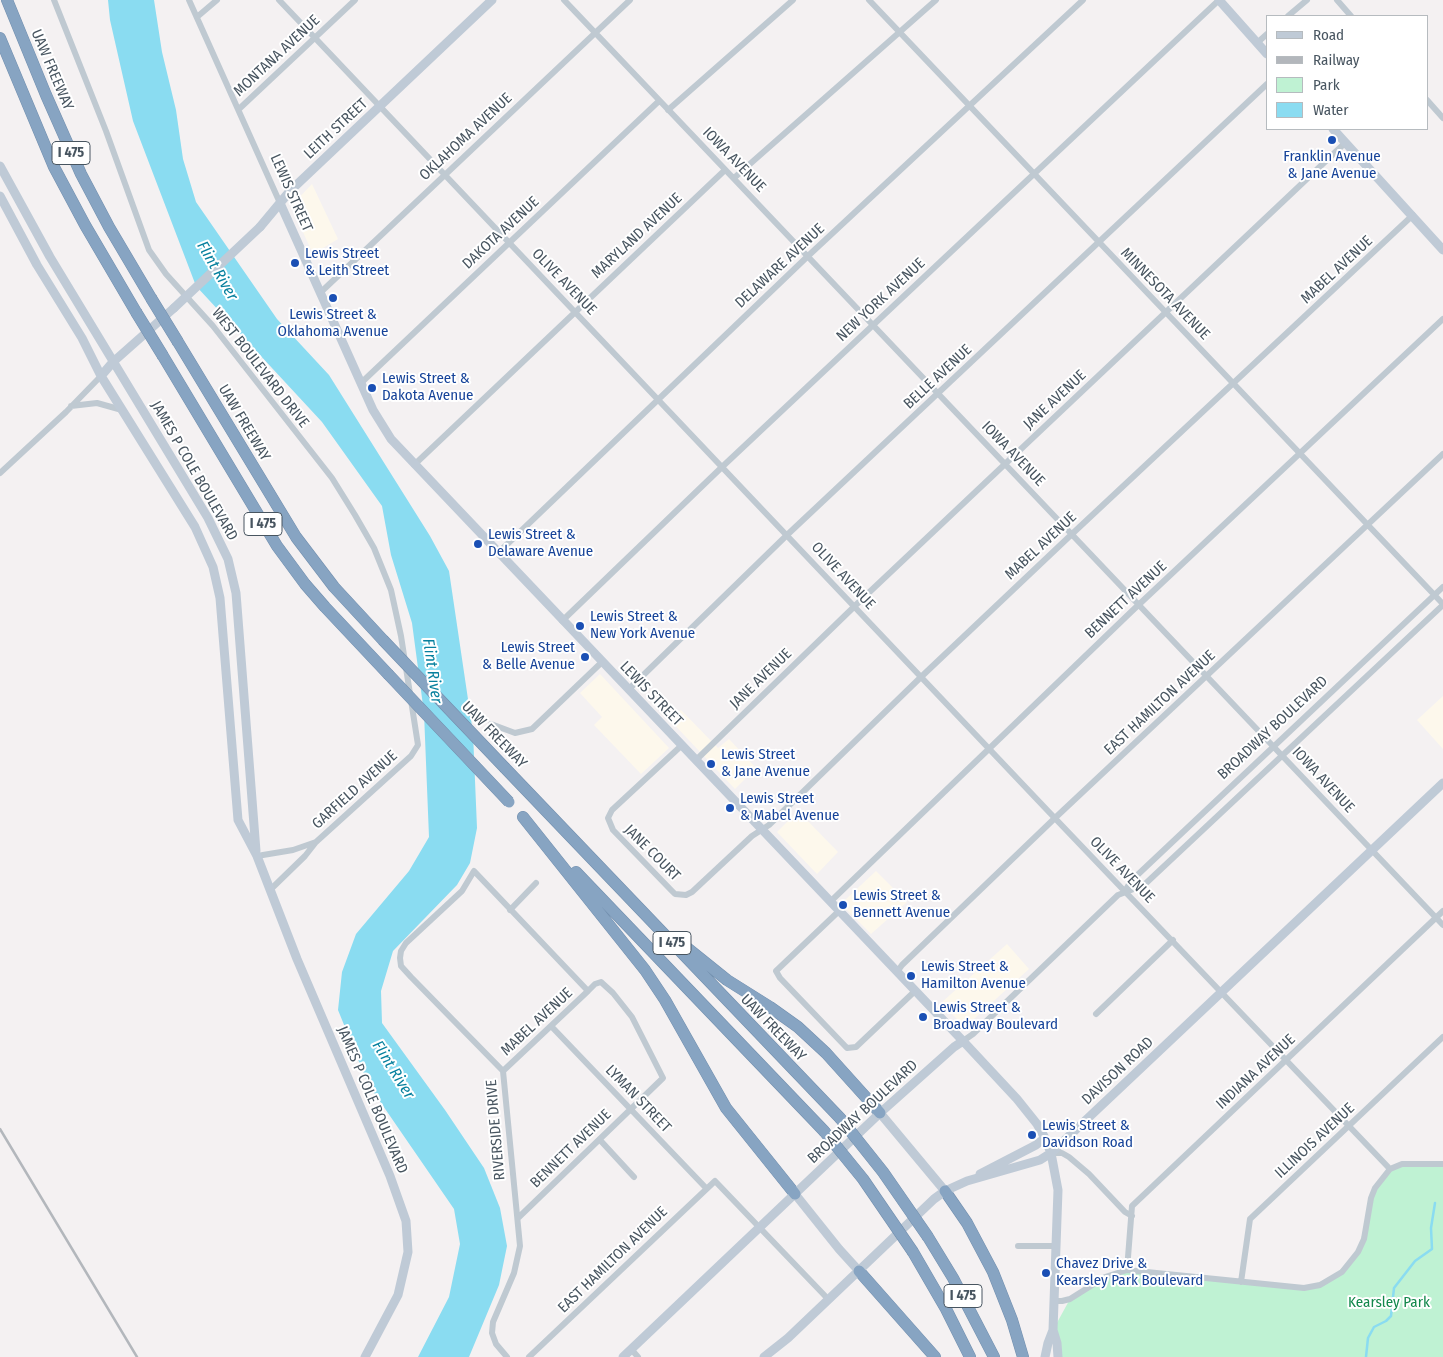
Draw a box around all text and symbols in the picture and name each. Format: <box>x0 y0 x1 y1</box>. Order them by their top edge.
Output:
street label: MONTANA AVENUE <box>230 12 324 100</box>
legend <box>1266 15 1428 130</box>
text: Road <box>1313 26 1344 44</box>
street label: UAW FREEWAY <box>27 27 77 113</box>
text: Railway <box>1313 51 1360 69</box>
text: Park <box>1313 76 1340 94</box>
street label: OKLAHOMA AVENUE <box>416 90 516 184</box>
street label: LEITH STREET <box>300 95 372 163</box>
text: Water <box>1313 101 1348 119</box>
street label: IOWA AVENUE <box>699 124 769 196</box>
marker: Franklin Avenue & Jane Avenue <box>1326 134 1338 146</box>
road number: I 475 <box>52 142 90 164</box>
place label: Franklin Avenue & Jane Avenue <box>1283 148 1381 183</box>
street label: LEWIS STREET <box>266 151 316 235</box>
street label: MARYLAND AVENUE <box>588 190 686 282</box>
street label: DAKOTA AVENUE <box>459 193 543 273</box>
street label: DELAWARE AVENUE <box>732 220 828 312</box>
street label: MABEL AVENUE <box>1297 232 1377 308</box>
water label: Flint River <box>192 238 242 304</box>
street label: MINNESOTA AVENUE <box>1117 244 1213 344</box>
place label: Lewis Street & Leith Street <box>305 245 389 280</box>
street label: OLIVE AVENUE <box>528 245 600 319</box>
street label: NEW YORK AVENUE <box>833 254 929 346</box>
marker: Lewis Street & Leith Street <box>289 257 301 269</box>
marker: Lewis Street & Oklahoma Avenue <box>327 292 339 304</box>
street label: WEST BOULEVARD DRIVE <box>208 305 312 431</box>
place label: Lewis Street & Oklahoma Avenue <box>278 306 388 341</box>
street label: BELLE AVENUE <box>900 341 976 413</box>
street label: JANE AVENUE <box>1020 366 1090 434</box>
place label: Lewis Street & Dakota Avenue <box>382 370 473 405</box>
street label: UAW FREEWAY <box>214 382 274 464</box>
marker: Lewis Street & Dakota Avenue <box>366 382 378 394</box>
street label: JAMES P COLE BOULEVARD <box>147 398 241 544</box>
street label: IOWA AVENUE <box>978 418 1048 490</box>
street label: MABEL AVENUE <box>1001 508 1081 584</box>
road number: I 475 <box>244 512 282 536</box>
place label: Lewis Street & Delaware Avenue <box>488 526 593 561</box>
marker: Lewis Street & Delaware Avenue <box>472 538 484 550</box>
street label: OLIVE AVENUE <box>807 539 879 613</box>
street label: BENNETT AVENUE <box>1081 558 1171 642</box>
place label: Lewis Street & New York Avenue <box>590 608 695 643</box>
marker: Lewis Street & New York Avenue <box>574 620 586 632</box>
water label: Flint River <box>418 637 446 705</box>
place label: Lewis Street & Belle Avenue <box>482 639 575 674</box>
street label: JANE AVENUE <box>726 645 796 713</box>
street label: EAST HAMILTON AVENUE <box>1101 647 1219 759</box>
marker: Lewis Street & Belle Avenue <box>579 651 591 663</box>
street label: LEWIS STREET <box>616 658 686 730</box>
street label: BROADWAY BOULEVARD <box>1214 672 1332 784</box>
street label: UAW FREEWAY <box>458 698 530 772</box>
street label: IOWA AVENUE <box>1288 743 1358 817</box>
place label: Lewis Street & Jane Avenue <box>721 746 810 781</box>
street label: GARFIELD AVENUE <box>309 747 401 833</box>
marker: Lewis Street & Jane Avenue <box>705 758 717 770</box>
place label: Lewis Street & Mabel Avenue <box>740 790 839 825</box>
marker: Lewis Street & Mabel Avenue <box>724 802 736 814</box>
street label: JANE COURT <box>620 821 684 885</box>
street label: OLIVE AVENUE <box>1086 833 1158 907</box>
place label: Lewis Street & Bennett Avenue <box>853 887 950 922</box>
marker: Lewis Street & Bennett Avenue <box>837 899 849 911</box>
road number: I 475 <box>653 931 691 954</box>
place label: Lewis Street & Hamilton Avenue <box>921 958 1026 993</box>
marker: Lewis Street & Hamilton Avenue <box>905 970 917 982</box>
street label: MABEL AVENUE <box>497 984 577 1060</box>
street label: UAW FREEWAY <box>737 991 809 1065</box>
place label: Lewis Street & Broadway Boulevard <box>933 999 1058 1034</box>
marker: Lewis Street & Broadway Boulevard <box>917 1011 929 1023</box>
street label: JAMES P COLE BOULEVARD <box>333 1024 411 1176</box>
street label: INDIANA AVENUE <box>1213 1031 1299 1113</box>
street label: DAVISON ROAD <box>1079 1033 1157 1109</box>
water label: Flint River <box>368 1037 418 1103</box>
street label: BROADWAY BOULEVARD <box>804 1056 922 1168</box>
street label: LYMAN STREET <box>601 1061 675 1137</box>
street label: RIVERSIDE DRIVE <box>483 1079 509 1181</box>
street label: ILLINOIS AVENUE <box>1272 1100 1358 1182</box>
street label: BENNETT AVENUE <box>527 1106 615 1192</box>
place label: Lewis Street & Davidson Road <box>1042 1117 1133 1152</box>
marker: Lewis Street & Davidson Road <box>1026 1129 1038 1141</box>
street label: EAST HAMILTON AVENUE <box>554 1203 672 1317</box>
place label: Chavez Drive & Kearsley Park Boulevard <box>1056 1255 1203 1290</box>
marker: Chavez Drive & Kearsley Park Boulevard <box>1040 1267 1052 1279</box>
road number: I 475 <box>944 1284 982 1308</box>
park label: Kearsley Park <box>1348 1294 1430 1312</box>

